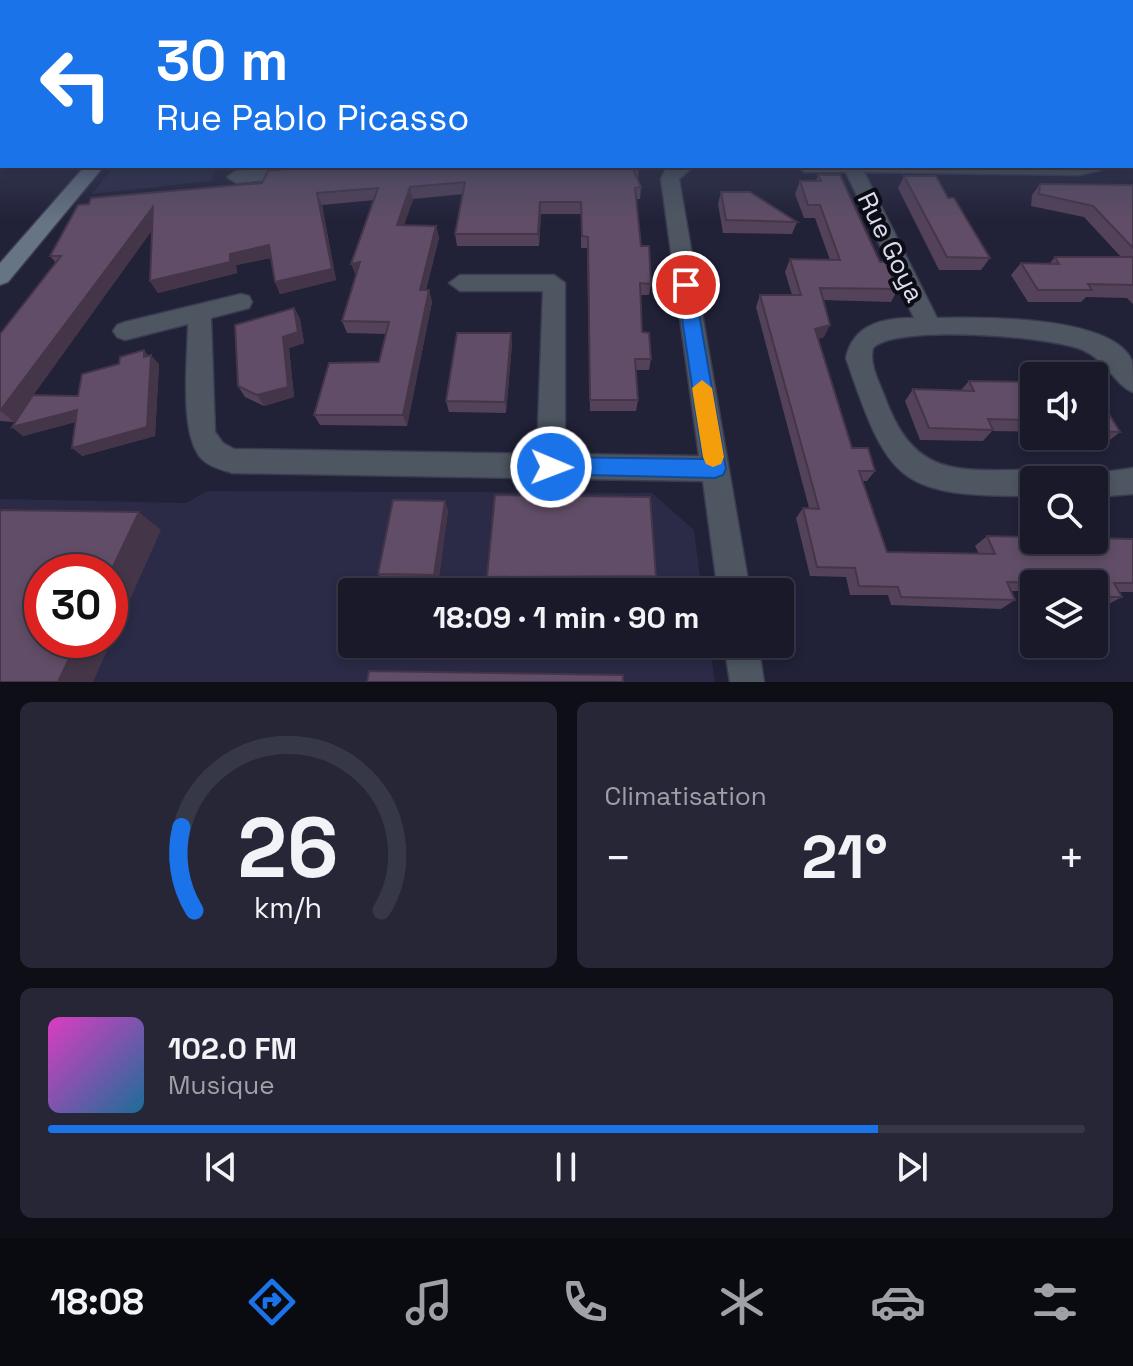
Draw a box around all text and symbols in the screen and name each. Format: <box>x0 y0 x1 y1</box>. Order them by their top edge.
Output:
text: 30 m <box>156 25 288 96</box>
icon: left <box>24 32 128 136</box>
text: Rue Pablo Picasso <box>156 95 469 141</box>
street label: Rue Goya <box>850 186 932 308</box>
pin <box>652 251 720 319</box>
icon: arrive <box>664 263 708 307</box>
map controls <box>1020 362 1108 658</box>
button: sound <box>1020 362 1108 450</box>
position arrow <box>509 425 593 509</box>
button: search <box>1020 466 1108 554</box>
speed limit sign: 30 <box>24 554 128 658</box>
button: layers <box>1020 570 1108 658</box>
text: 18:09 · 1 min · 90 m <box>433 598 699 637</box>
text: Climatisation <box>605 779 767 813</box>
text: 26 <box>238 795 339 901</box>
text: 21° <box>802 819 888 896</box>
text: − <box>605 830 632 886</box>
text: + <box>1058 830 1085 886</box>
text: km/h <box>254 890 322 926</box>
text: 102.0 FM <box>168 1029 297 1068</box>
text: Musique <box>168 1068 275 1102</box>
icon: previous <box>199 1145 243 1189</box>
icon: pause <box>544 1145 588 1189</box>
icon: next <box>890 1145 934 1189</box>
icon: directions <box>244 1274 300 1330</box>
icon: music <box>401 1274 457 1330</box>
icon: phone <box>557 1274 613 1330</box>
icon: climate <box>714 1274 770 1330</box>
icon: car <box>870 1274 926 1330</box>
icon: filters <box>1027 1274 1083 1330</box>
text: 18:08 <box>50 1279 144 1325</box>

